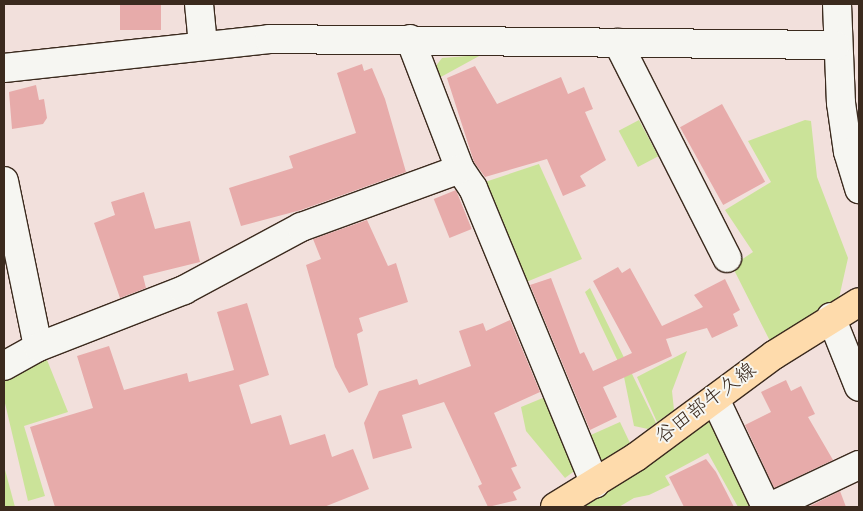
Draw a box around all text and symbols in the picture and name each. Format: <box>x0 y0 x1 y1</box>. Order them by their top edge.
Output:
street label: 谷田部牛久線 <box>652 359 762 451</box>

